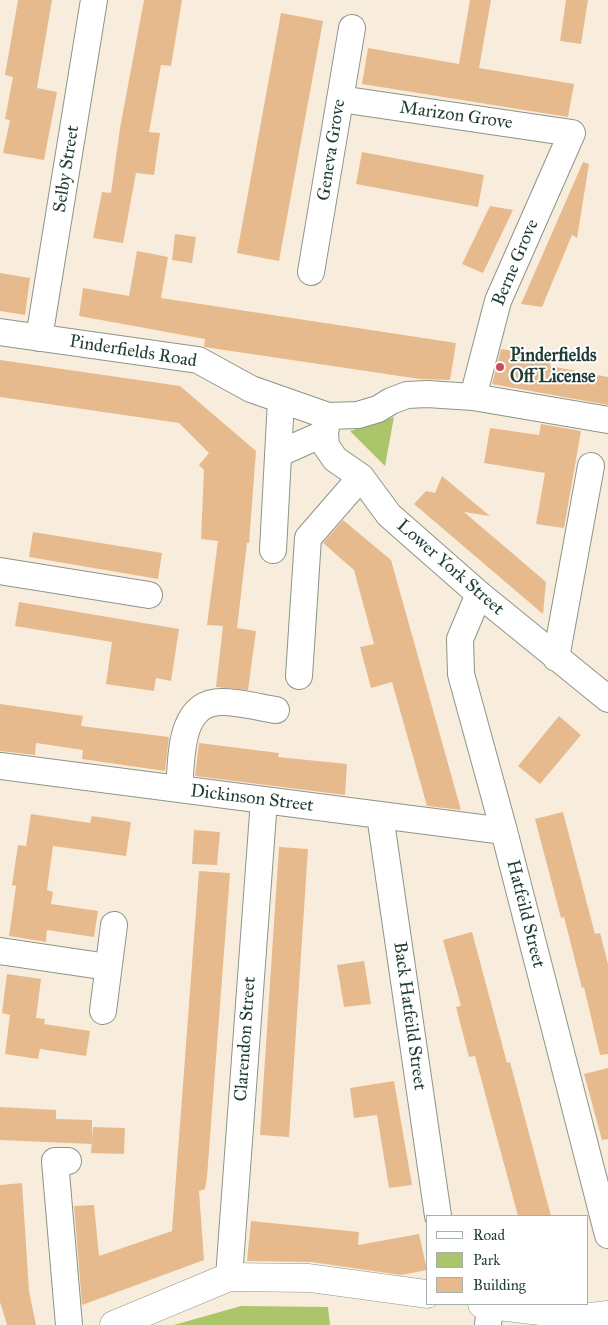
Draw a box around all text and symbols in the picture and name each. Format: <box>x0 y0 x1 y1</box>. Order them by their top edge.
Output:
street label: Marizon Grove <box>398 97 514 135</box>
street label: Geneva Grove <box>313 98 351 202</box>
street label: Selby Street <box>49 124 85 214</box>
street label: Berne Grove <box>488 216 544 310</box>
street label: Pinderfields Road <box>68 331 198 373</box>
place label: Pinderfields Off License <box>510 346 597 388</box>
marker: Pinderfields Off License <box>494 361 506 373</box>
street label: Lower York Street <box>392 516 508 620</box>
street label: Dickinson Street <box>189 781 315 817</box>
street label: Hatfeild Street <box>501 858 549 970</box>
street label: Back Hatfeild Street <box>388 940 430 1092</box>
street label: Clarendon Street <box>231 976 261 1102</box>
legend <box>426 1215 588 1305</box>
text: Road <box>473 1226 505 1244</box>
text: Park <box>473 1251 500 1269</box>
text: Building <box>473 1276 526 1294</box>

